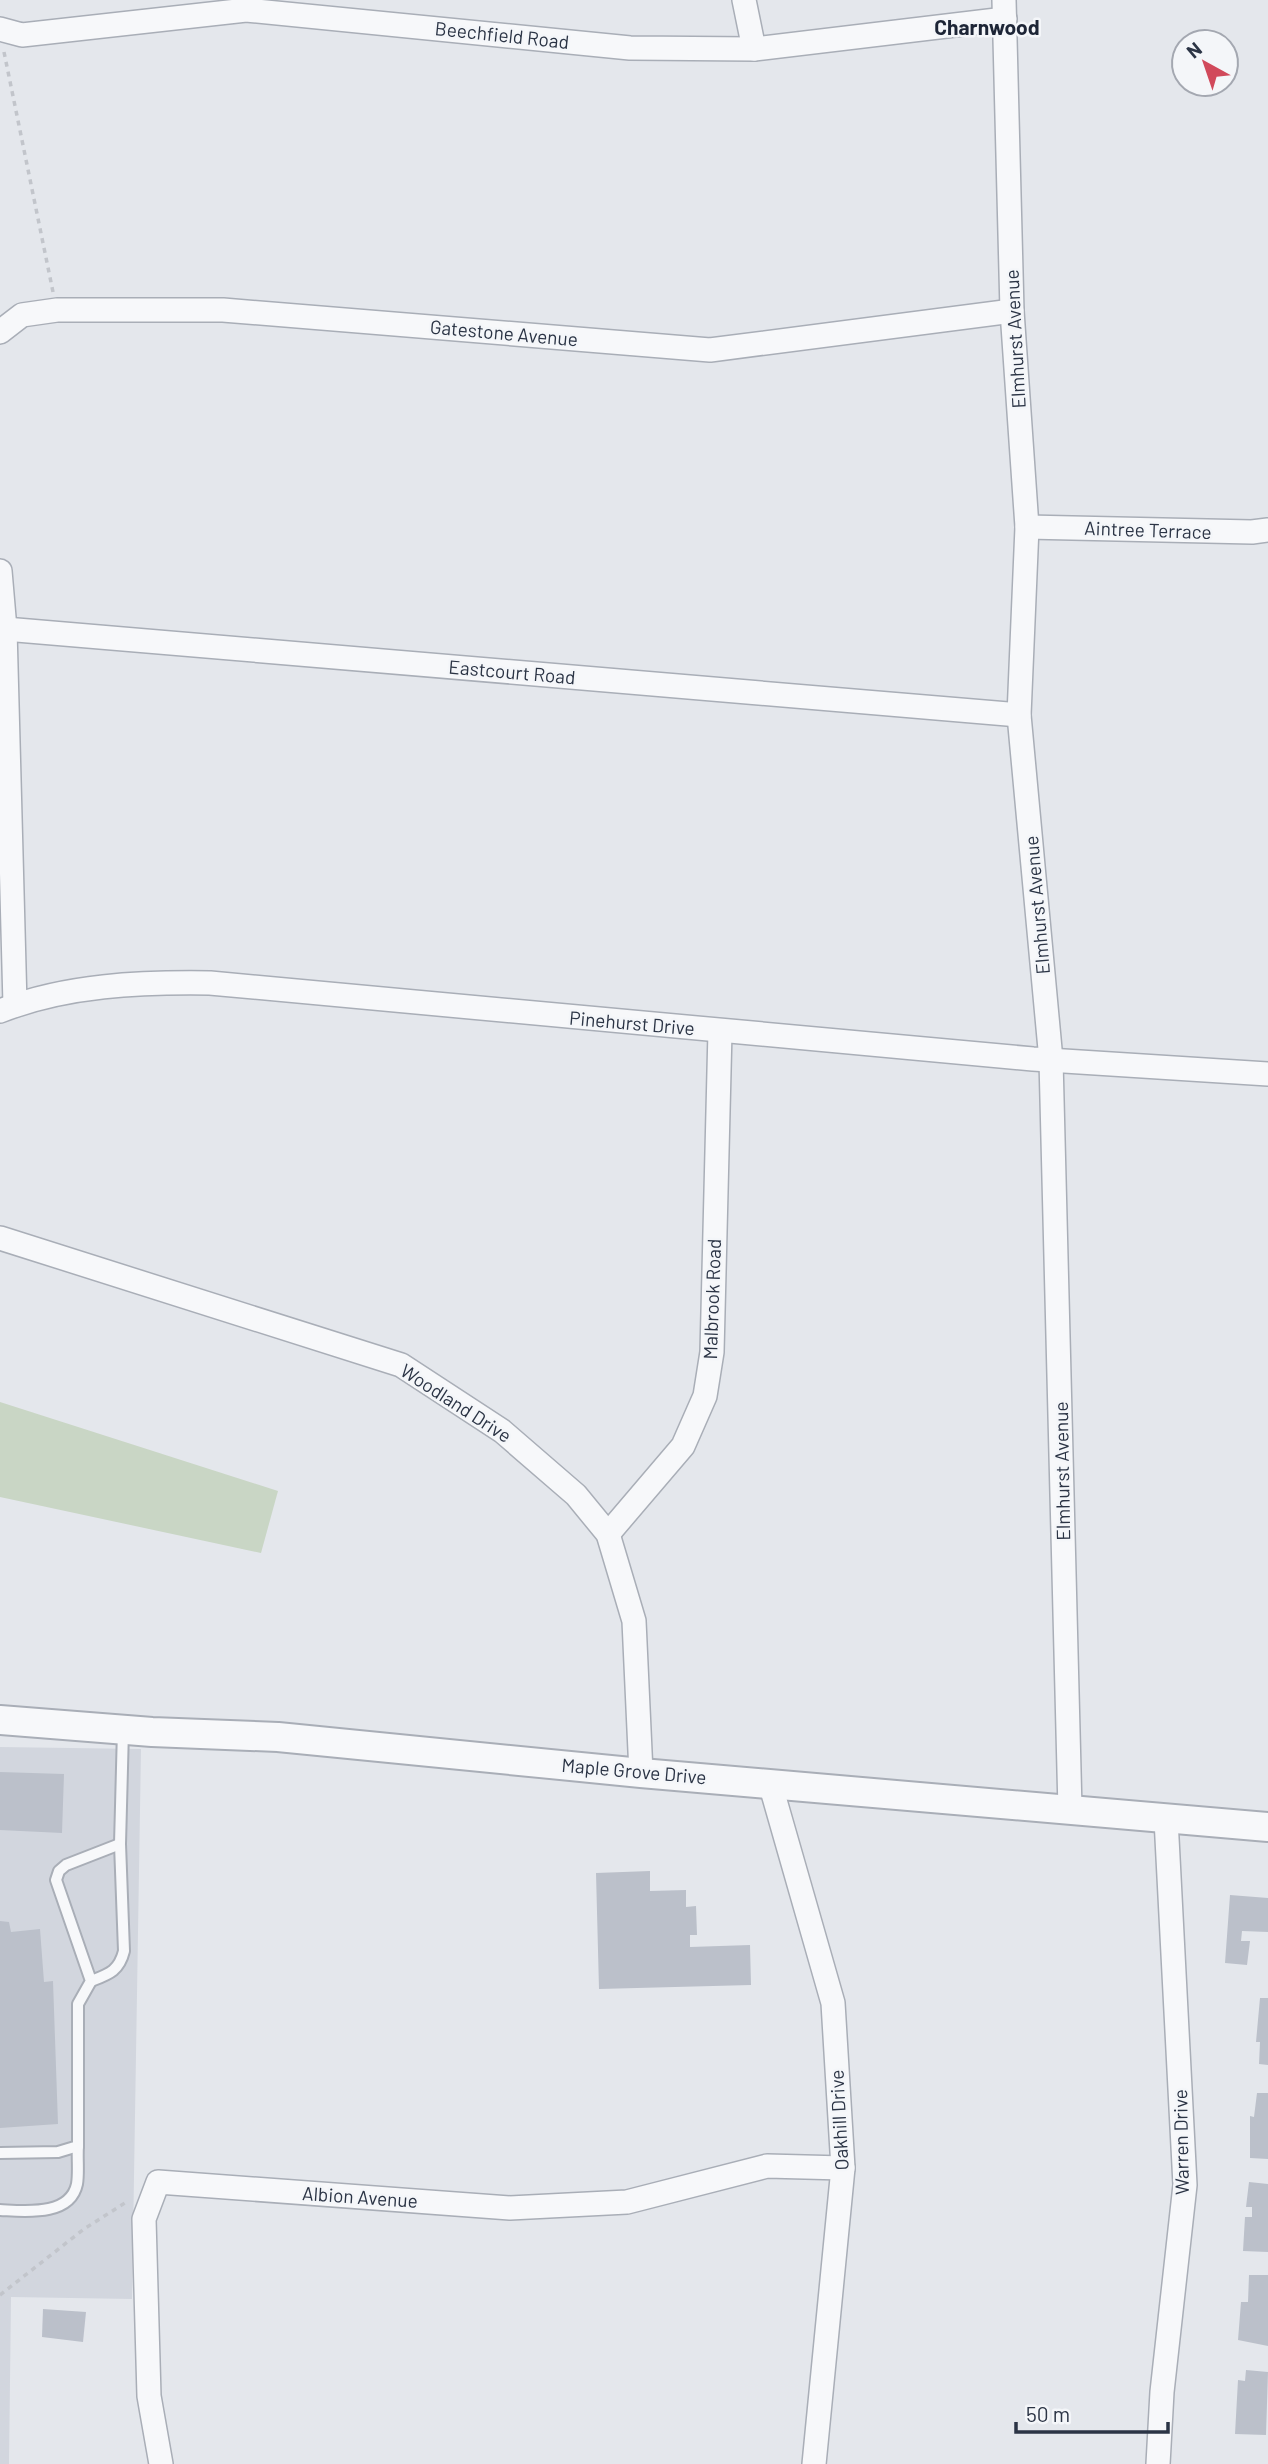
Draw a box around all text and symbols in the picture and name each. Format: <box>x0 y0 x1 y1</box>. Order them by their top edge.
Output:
district label: Charnwood <box>934 14 1040 39</box>
street label: Beechfield Road <box>434 16 570 53</box>
north arrow <box>1170 28 1240 98</box>
text: N <box>1182 37 1206 62</box>
street label: Elmhurst Avenue <box>999 269 1030 409</box>
street label: Gatestone Avenue <box>429 315 579 350</box>
street label: Aintree Terrace <box>1084 516 1212 543</box>
street label: Eastcourt Road <box>448 655 576 689</box>
street label: Elmhurst Avenue <box>1019 835 1054 975</box>
street label: Pinehurst Drive <box>568 1006 696 1039</box>
street label: Malbrook Road <box>698 1238 725 1360</box>
street label: Woodland Drive <box>397 1358 516 1447</box>
street label: Elmhurst Avenue <box>1049 1401 1074 1541</box>
street label: Maple Grove Drive <box>561 1753 708 1788</box>
street label: Oakhill Drive <box>824 2069 853 2171</box>
street label: Warren Drive <box>1168 2089 1193 2195</box>
street label: Albion Avenue <box>301 2181 419 2212</box>
scale bar <box>1016 2390 1168 2434</box>
text: 50 m <box>1026 2401 1070 2426</box>

